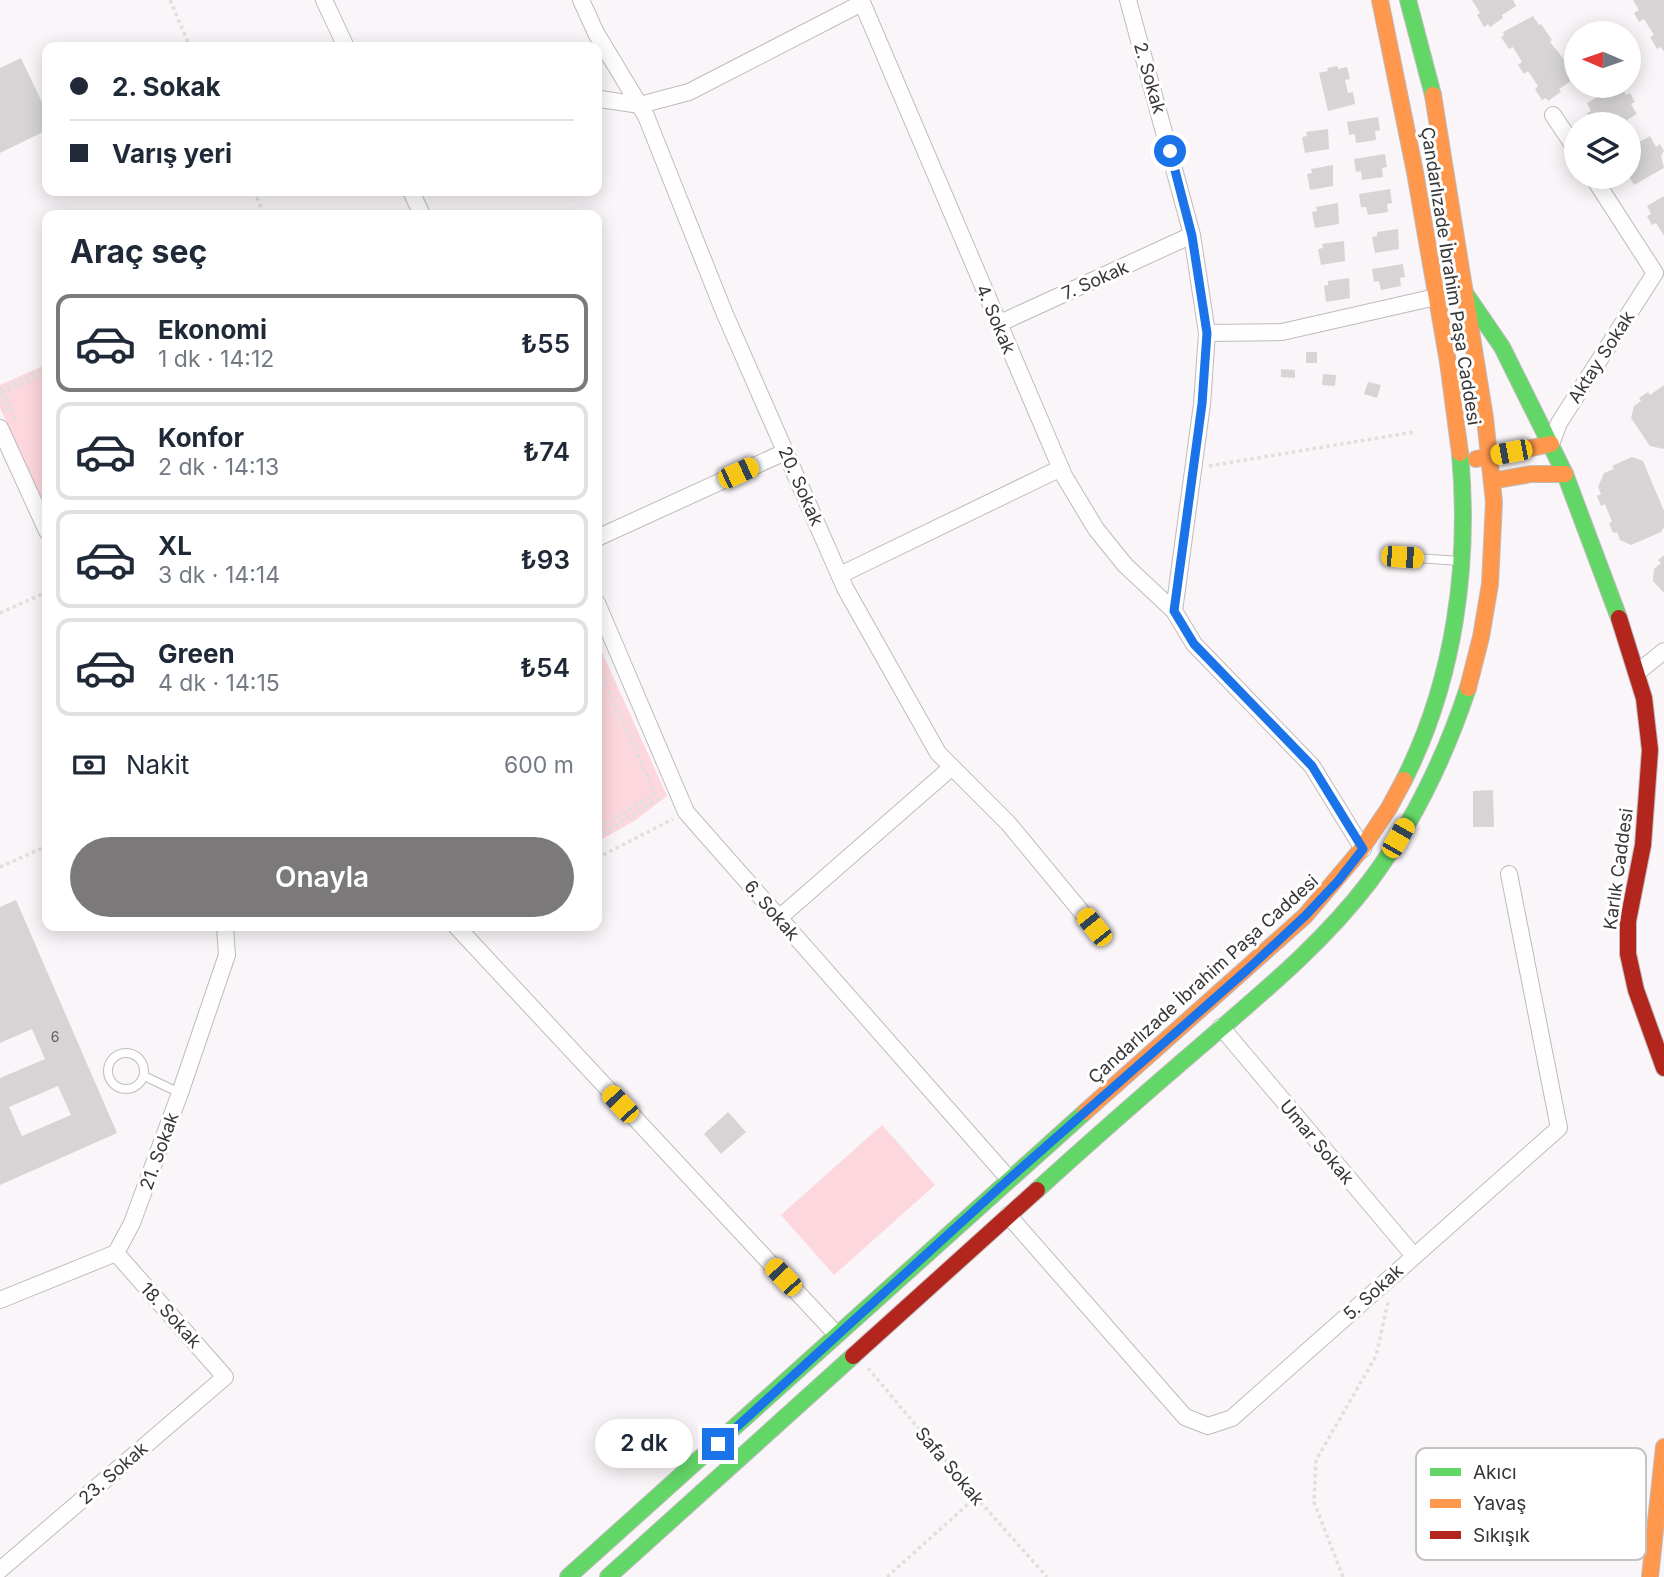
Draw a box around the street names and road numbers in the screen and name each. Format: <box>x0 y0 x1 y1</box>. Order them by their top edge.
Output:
street label: 2. Sokak <box>1130 40 1170 116</box>
street label: Çandarlızade İbrahim Paşa Caddesi <box>1417 125 1486 427</box>
street label: 7. Sokak <box>1059 256 1132 304</box>
street label: 4. Sokak <box>972 281 1020 357</box>
street label: Aktay Sokak <box>1563 307 1639 407</box>
street label: 20. Sokak <box>774 443 828 529</box>
street label: Karlık Caddesi <box>1599 807 1637 931</box>
street label: Çandarlızade İbrahim Paşa Caddesi <box>1083 869 1322 1088</box>
street label: 6. Sokak <box>740 876 804 945</box>
street label: Umar Sokak <box>1276 1096 1358 1188</box>
street label: 21. Sokak <box>135 1109 183 1193</box>
street label: 5. Sokak <box>1339 1260 1407 1324</box>
street label: 18. Sokak <box>136 1278 206 1352</box>
street label: Safa Sokak <box>911 1423 989 1509</box>
street label: 23. Sokak <box>74 1437 152 1509</box>

